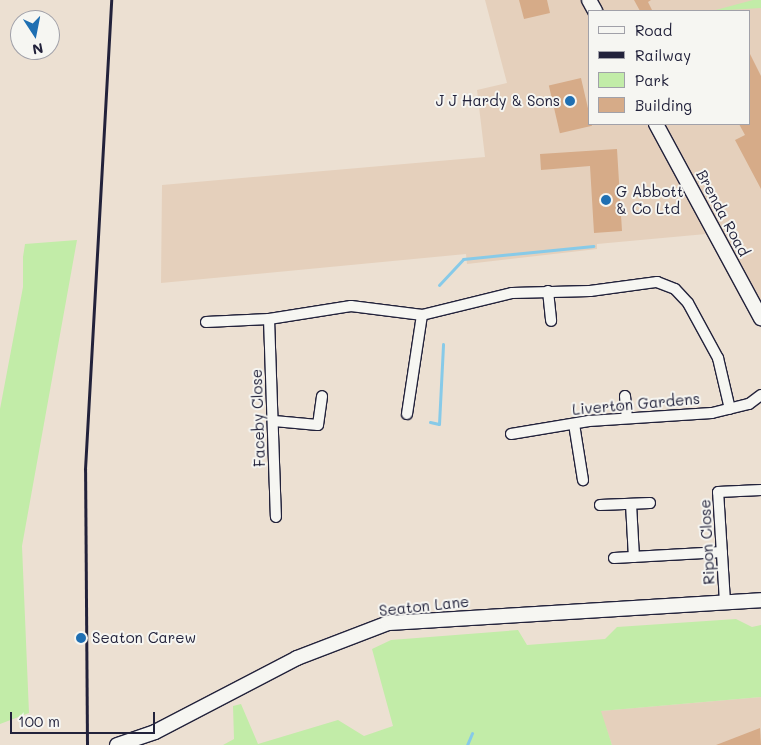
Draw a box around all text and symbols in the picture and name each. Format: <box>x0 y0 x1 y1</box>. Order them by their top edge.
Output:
north arrow <box>10 10 60 60</box>
legend <box>588 10 751 125</box>
text: Road <box>635 20 672 40</box>
text: N <box>31 39 45 60</box>
text: Railway <box>635 45 691 65</box>
text: Park <box>635 70 669 90</box>
place label: J J Hardy & Sons <box>436 92 560 110</box>
marker: J J Hardy & Sons <box>564 95 576 107</box>
text: Building <box>635 95 692 115</box>
street label: Brenda Road <box>693 167 753 259</box>
place label: G Abbott & Co Ltd <box>616 182 683 217</box>
marker: G Abbott & Co Ltd <box>600 194 612 206</box>
street label: Faceby Close <box>247 369 269 467</box>
street label: Liverton Gardens <box>571 389 701 419</box>
street label: Ripon Close <box>696 499 718 585</box>
street label: Seaton Lane <box>378 592 470 620</box>
place label: Seaton Carew <box>92 629 196 647</box>
marker: Seaton Carew <box>74 631 88 645</box>
scale bar <box>12 702 158 734</box>
text: 100 m <box>18 711 60 731</box>

